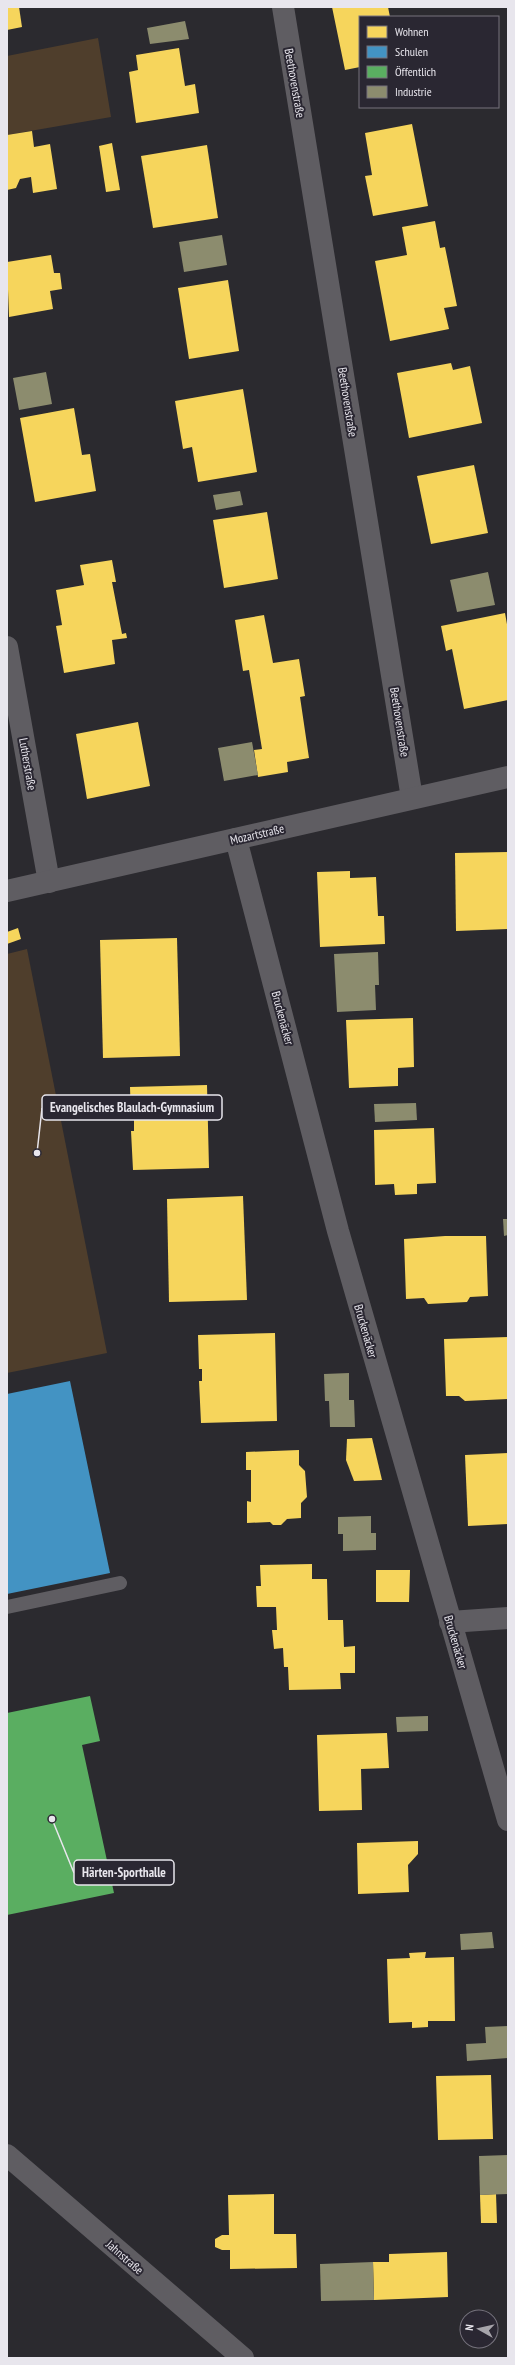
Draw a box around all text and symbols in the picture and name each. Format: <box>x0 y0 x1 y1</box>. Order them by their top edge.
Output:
legend <box>359 16 499 108</box>
text: Wohnen <box>395 24 429 39</box>
text: Schulen <box>395 44 428 59</box>
street label: Beethovenstraße <box>282 47 308 119</box>
text: Öffentlich <box>395 64 436 79</box>
text: Industrie <box>395 84 432 99</box>
street label: Beethovenstraße <box>335 366 361 438</box>
street label: Beethovenstraße <box>387 686 413 758</box>
street label: Lutherstraße <box>16 737 40 791</box>
street label: Mozartstraße <box>229 821 285 847</box>
street label: Bruckenäcker <box>269 989 298 1047</box>
callout: Evangelisches Blaulach-Gymnasium <box>42 1095 222 1120</box>
text: Evangelisches Blaulach-Gymnasium <box>50 1099 214 1116</box>
street label: Bruckenäcker <box>351 1302 381 1360</box>
street label: Bruckenäcker <box>441 1613 471 1671</box>
callout: Härten-Sporthalle <box>74 1860 174 1885</box>
text: Härten-Sporthalle <box>82 1864 166 1881</box>
street label: Jahnstraße <box>103 2236 147 2277</box>
north arrow <box>459 2309 499 2349</box>
text: N <box>462 2324 476 2332</box>

